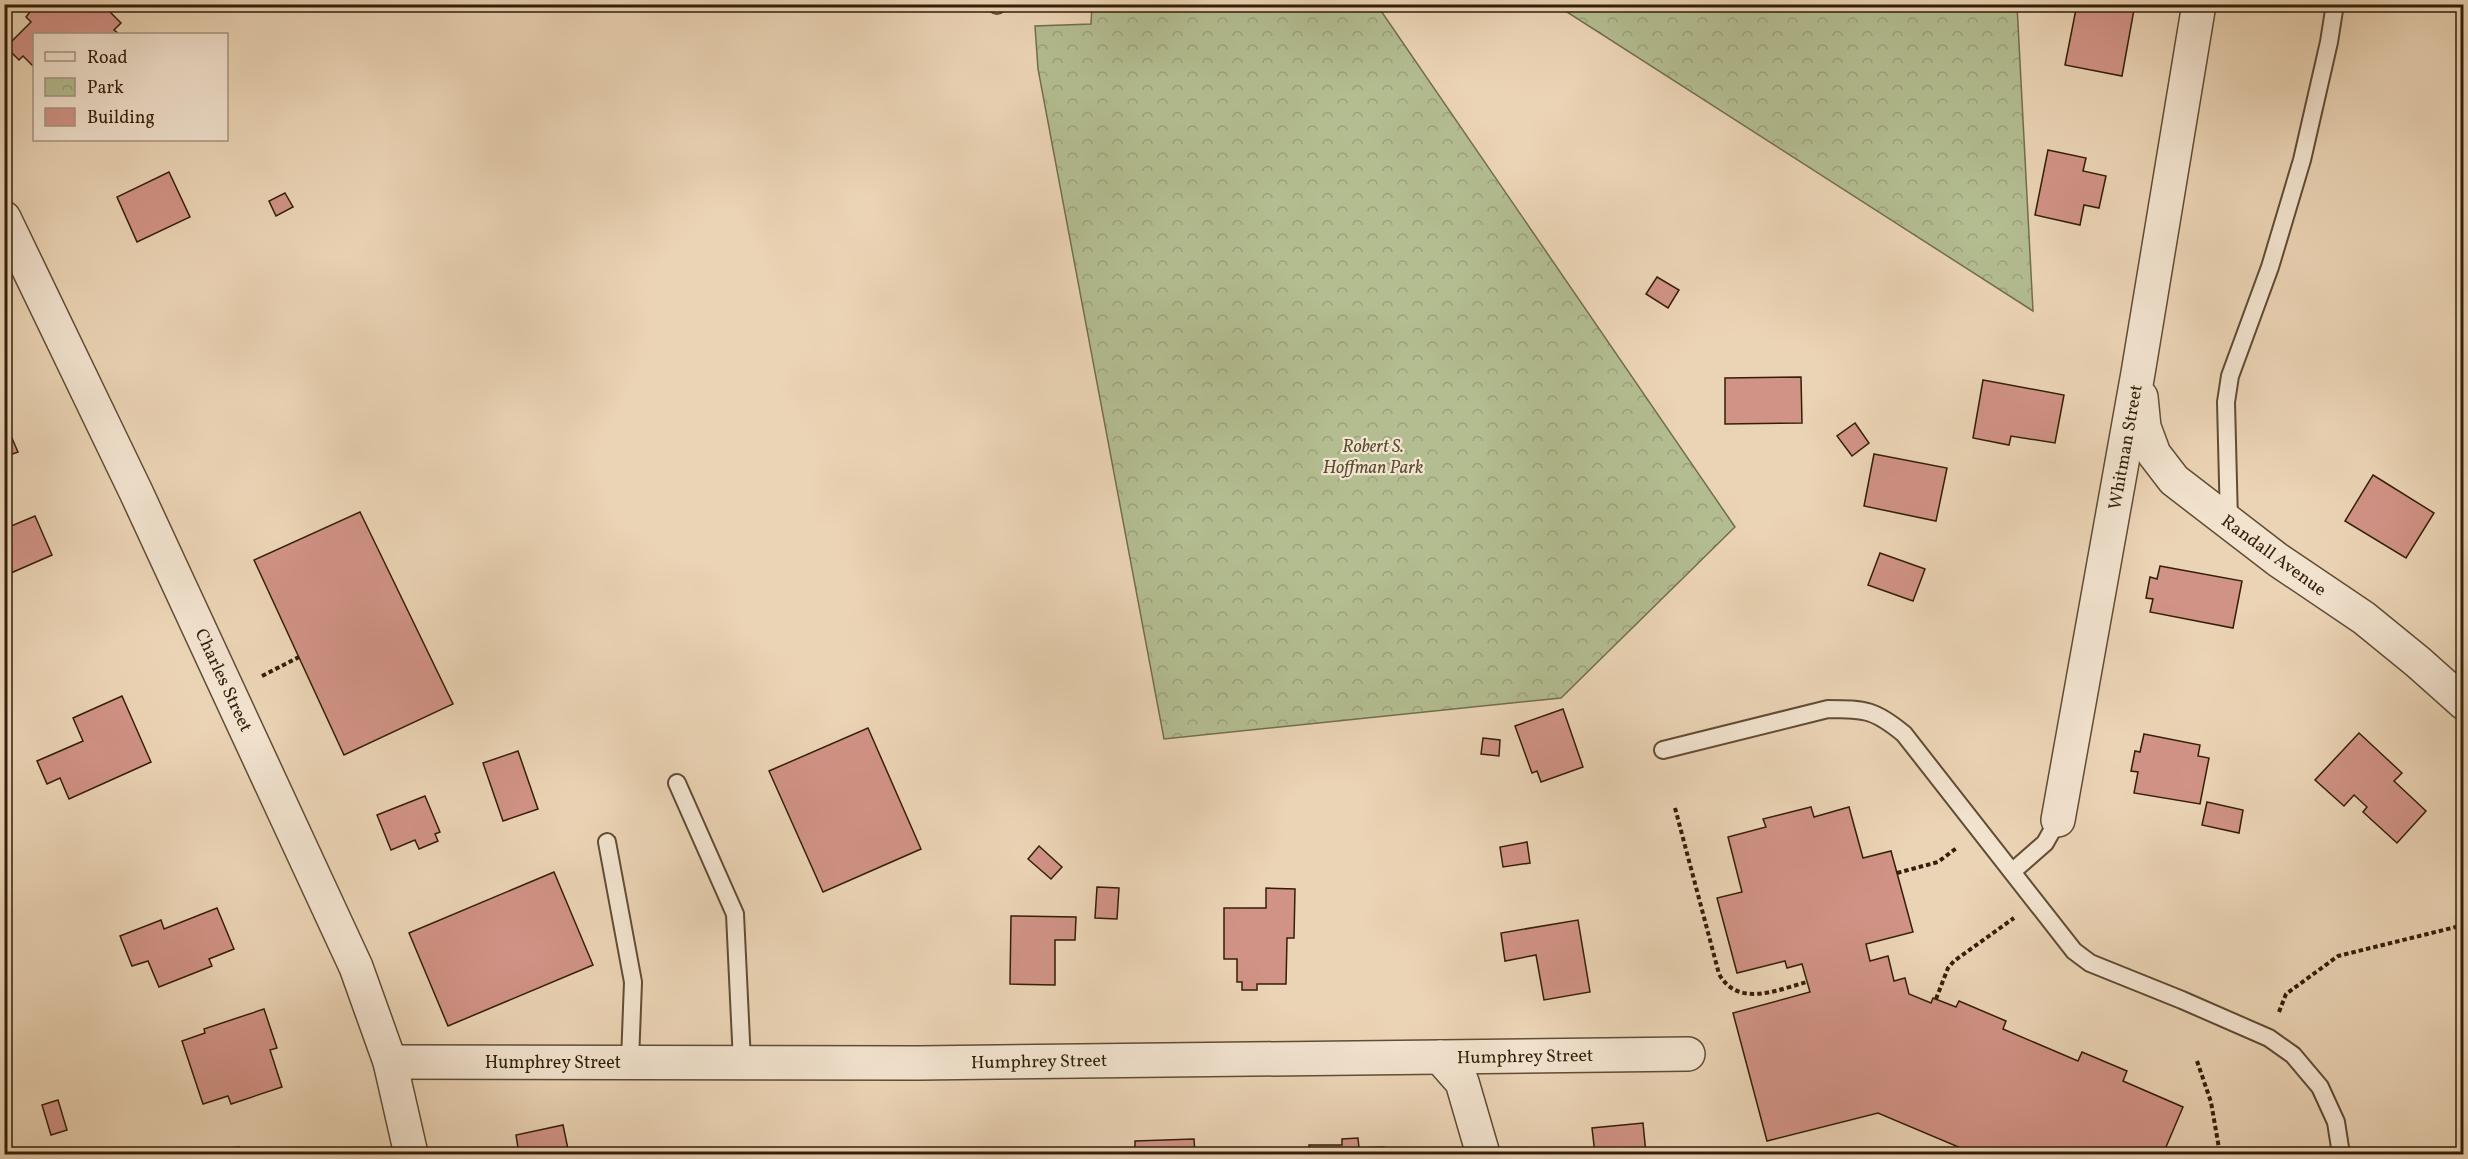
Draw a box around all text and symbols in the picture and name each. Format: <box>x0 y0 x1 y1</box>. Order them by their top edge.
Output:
legend <box>33 33 228 141</box>
text: Road <box>87 46 128 71</box>
text: Park <box>87 76 124 101</box>
text: Building <box>87 106 155 131</box>
street label: Whitman Street <box>2103 383 2150 512</box>
park label: Robert S. Hoffman Park <box>1323 435 1423 481</box>
street label: Randall Avenue <box>2215 510 2331 603</box>
street label: Charles Street <box>188 625 258 736</box>
street label: Humphrey Street <box>1457 1044 1593 1071</box>
street label: Humphrey Street <box>971 1049 1107 1076</box>
street label: Humphrey Street <box>485 1051 621 1076</box>

